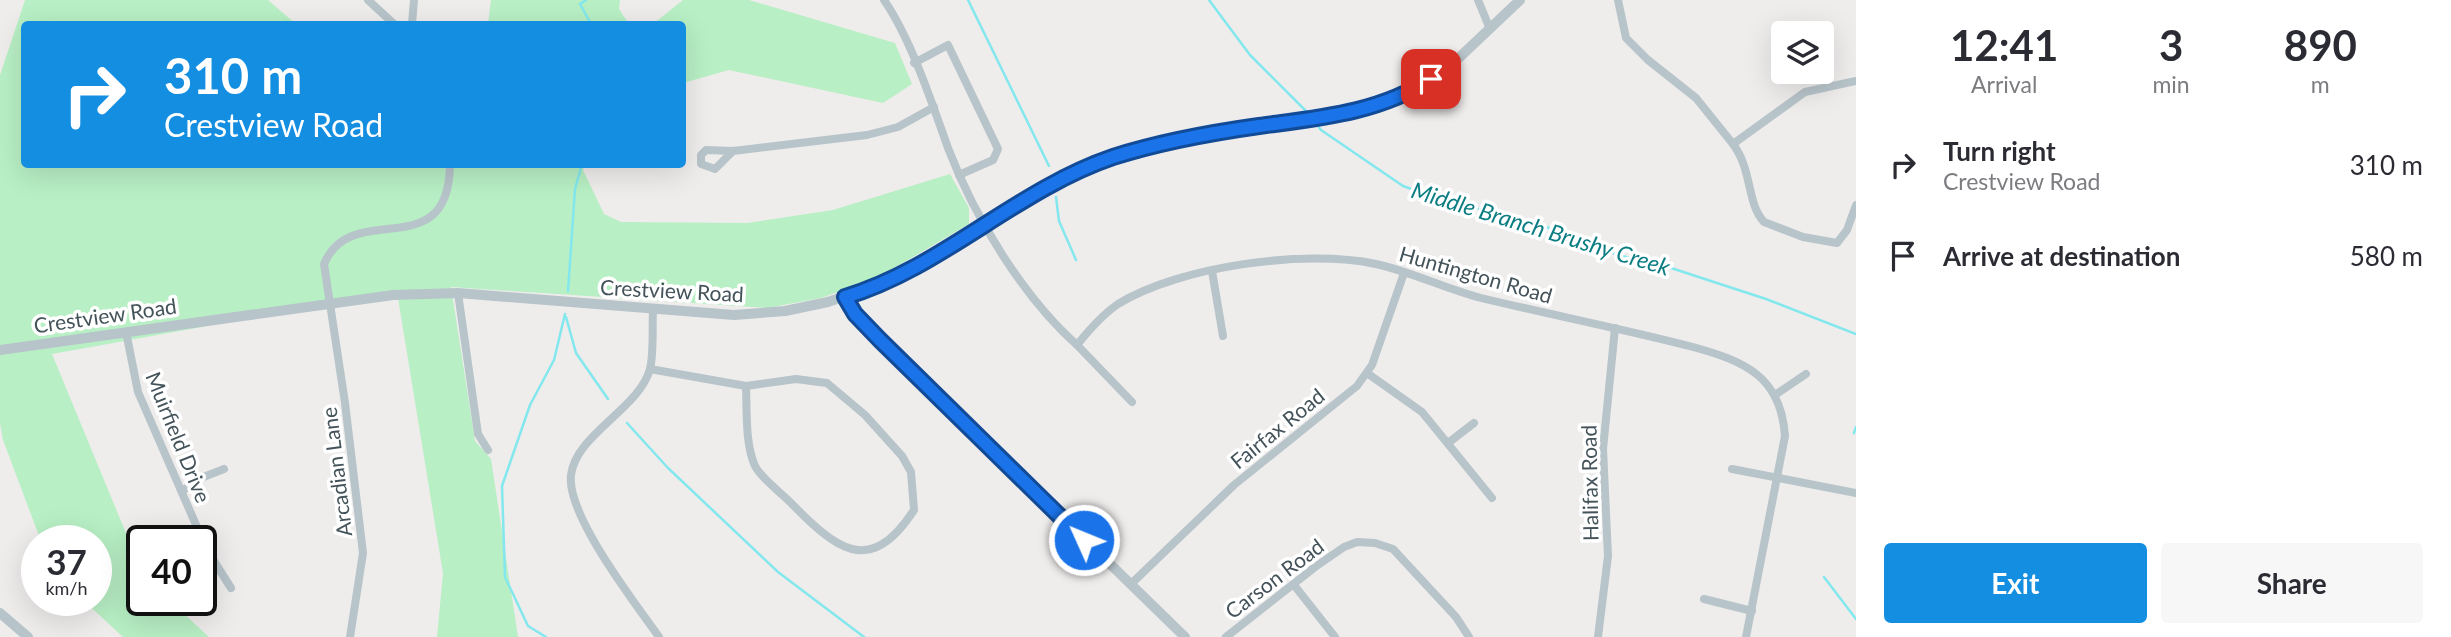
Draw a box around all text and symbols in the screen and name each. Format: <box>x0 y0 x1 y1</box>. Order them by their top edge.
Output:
text: 12:41 <box>1950 20 2058 70</box>
text: 3 <box>2159 20 2183 70</box>
text: 890 <box>2284 20 2357 70</box>
map controls <box>1771 21 1834 84</box>
button: layers <box>1771 21 1834 84</box>
text: 310 m <box>164 46 302 104</box>
icon: right <box>49 49 140 140</box>
pin <box>1401 49 1461 109</box>
icon: arrive <box>1412 60 1450 98</box>
text: Arrival <box>1971 70 2037 98</box>
text: min <box>2152 70 2190 98</box>
text: m <box>2311 70 2330 98</box>
text: Crestview Road <box>164 105 383 144</box>
text: Turn right <box>1943 135 2056 167</box>
icon: right <box>1884 146 1922 184</box>
text: 310 m <box>2350 149 2423 181</box>
text: Crestview Road <box>1943 167 2100 195</box>
water label: Middle Branch Brushy Creek <box>1408 175 1675 281</box>
icon: arrive <box>1884 237 1922 275</box>
street label: Huntington Road <box>1397 240 1555 308</box>
text: Arrive at destination <box>1943 240 2180 272</box>
text: 580 m <box>2350 240 2423 272</box>
street label: Crestview Road <box>600 274 744 306</box>
street label: Crestview Road <box>32 293 178 337</box>
street label: Muirfield Drive <box>141 368 217 506</box>
street label: Fairfax Road <box>1225 383 1329 473</box>
street label: Arcadian Lane <box>316 406 356 538</box>
street label: Halifax Road <box>1575 425 1603 541</box>
position arrow <box>1047 503 1121 577</box>
speed limit sign: 40 <box>126 525 217 616</box>
street label: Carson Road <box>1220 533 1328 623</box>
text: 37 <box>46 540 87 582</box>
button: Exit <box>1884 543 2147 623</box>
button: Share <box>2161 543 2423 623</box>
text: km/h <box>45 577 88 599</box>

